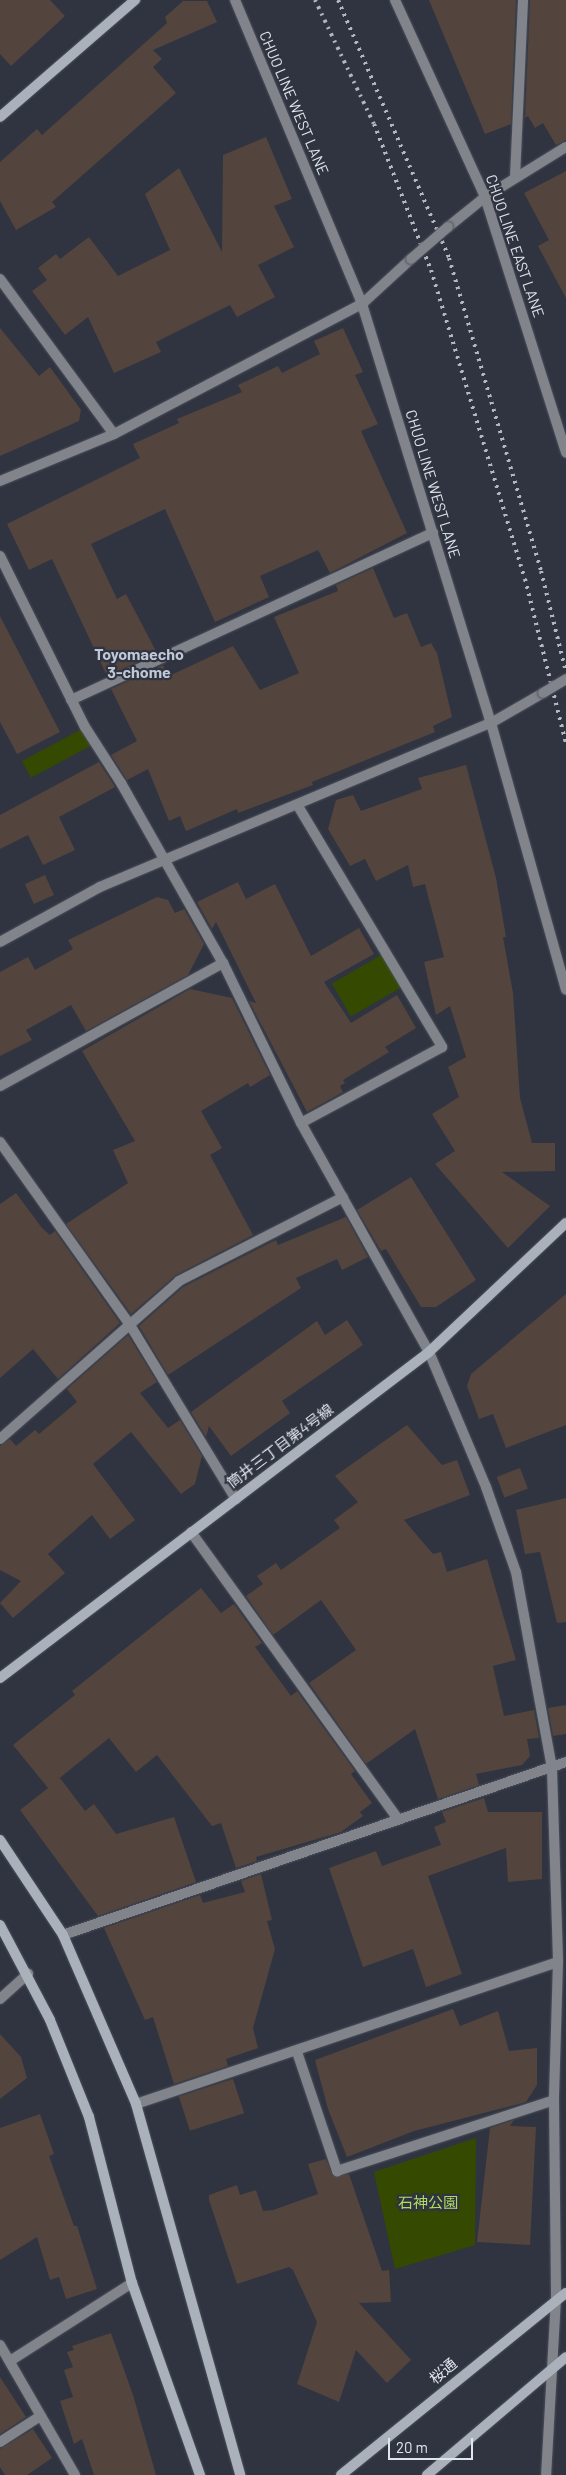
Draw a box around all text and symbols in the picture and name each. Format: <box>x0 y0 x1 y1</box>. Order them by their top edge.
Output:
street label: CHUO LINE WEST LANE <box>256 28 332 178</box>
street label: CHUO LINE EAST LANE <box>482 172 548 320</box>
street label: CHUO LINE WEST LANE <box>402 408 464 560</box>
district label: Toyomaecho 3-chome <box>94 644 184 682</box>
street label: 筒井三丁目第4号線 <box>223 1400 337 1492</box>
park label: 石神公園 <box>398 2194 458 2212</box>
street label: 桜通 <box>426 2354 460 2388</box>
scale bar <box>391 2428 476 2460</box>
text: 20 m <box>396 2438 428 2456</box>

